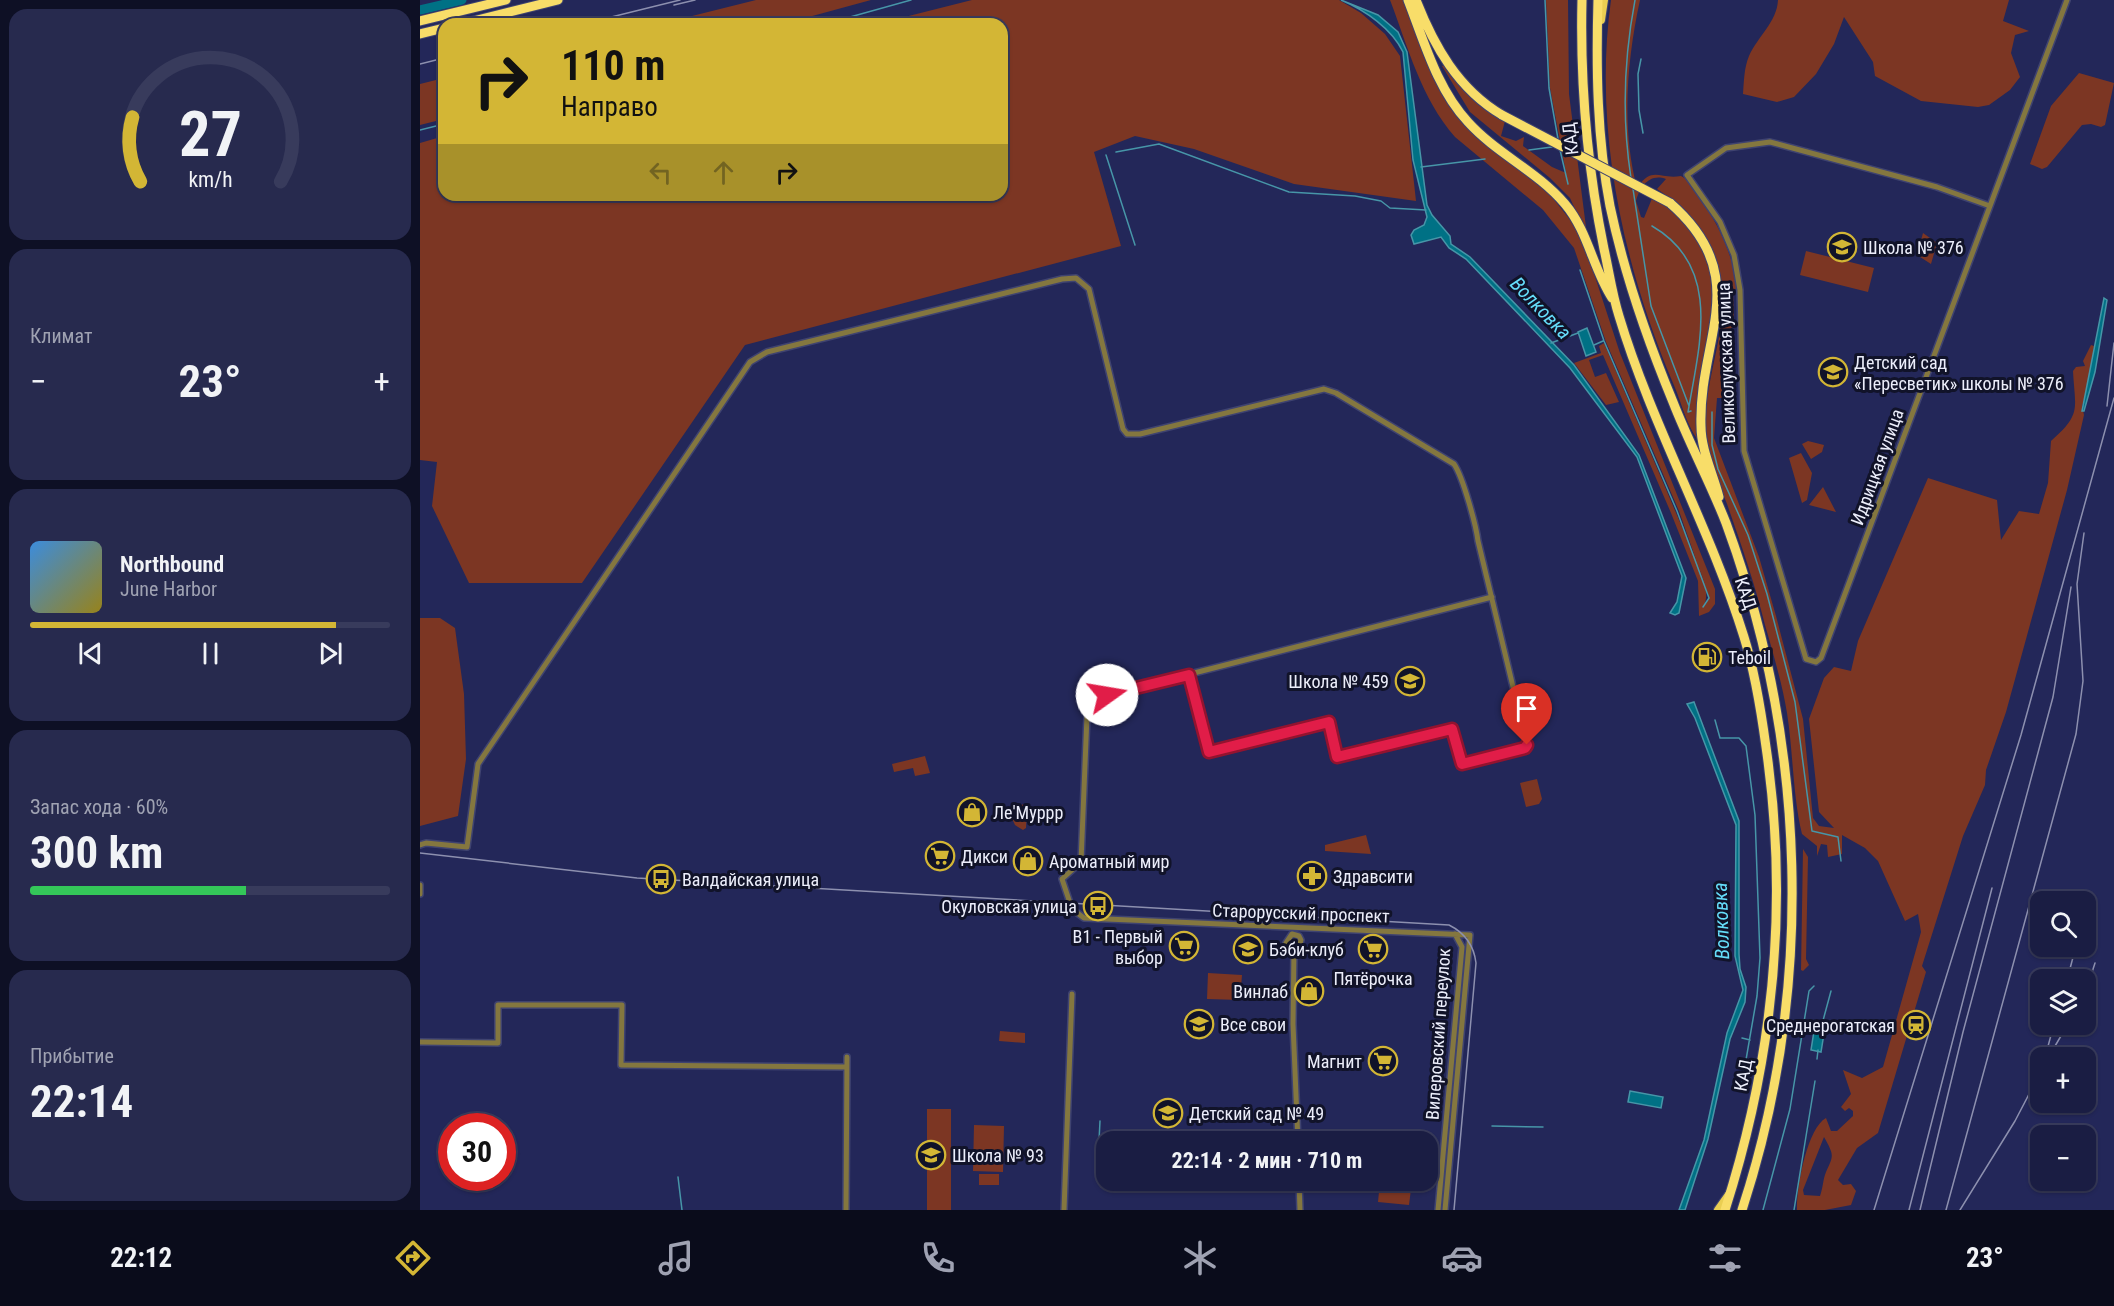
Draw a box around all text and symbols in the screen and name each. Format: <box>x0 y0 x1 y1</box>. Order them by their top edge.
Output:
text: 110 m <box>561 41 666 90</box>
icon: right <box>462 42 540 120</box>
text: Направо <box>561 91 658 123</box>
text: 27 <box>178 98 242 171</box>
street label: КАД <box>1558 121 1582 156</box>
icon: left <box>644 156 677 189</box>
icon: ahead <box>707 156 740 189</box>
icon: right <box>770 156 803 189</box>
text: km/h <box>188 167 232 192</box>
school or university icon: Школа № 376 <box>1826 231 1858 263</box>
place label: Школа № 376 <box>1863 237 1964 258</box>
water label: Волковка <box>1506 272 1576 344</box>
street label: Великолукская улица <box>1713 282 1739 444</box>
text: Климат <box>30 324 92 348</box>
place label: Детский сад «Пересветик» школы № 376 <box>1854 352 2064 394</box>
text: 23° <box>179 355 242 408</box>
school or university icon: Детский сад «Пересветик» школы № 376 <box>1817 356 1849 388</box>
text: − <box>30 362 47 401</box>
text: + <box>374 362 390 401</box>
street label: Идрицкая улица <box>1846 406 1908 528</box>
text: Northbound <box>120 552 224 577</box>
street label: КАД <box>1731 574 1761 612</box>
text: June Harbor <box>120 577 217 601</box>
icon: previous <box>74 637 107 670</box>
icon: pause <box>194 637 227 670</box>
icon: next <box>314 637 347 670</box>
fuel station icon: Teboil <box>1691 641 1723 673</box>
place label: Teboil <box>1728 647 1771 668</box>
position arrow <box>1075 663 1139 727</box>
school or university icon: Школа № 459 <box>1394 665 1426 697</box>
place label: Школа № 459 <box>1288 671 1389 692</box>
pin <box>1501 683 1552 745</box>
icon: arrive <box>1510 692 1543 725</box>
text: Запас хода · 60% <box>30 795 168 819</box>
shop icon: Ле'Муррр <box>956 796 988 828</box>
place label: Ле'Муррр <box>993 802 1063 823</box>
text: 300 km <box>30 826 163 879</box>
supermarket icon: Дикси <box>924 840 956 872</box>
shop icon: Ароматный мир <box>1012 845 1044 877</box>
place label: Дикси <box>961 846 1008 867</box>
place label: Ароматный мир <box>1049 851 1170 872</box>
pharmacy icon: Здравсити <box>1296 860 1328 892</box>
bus stop icon: Валдайская улица <box>645 863 677 895</box>
place label: Здравсити <box>1333 866 1413 887</box>
place label: Валдайская улица <box>682 869 819 890</box>
water label: Волковка <box>1708 882 1734 960</box>
bus stop icon: Окуловская улица <box>1082 890 1114 922</box>
map controls <box>2030 891 2096 1191</box>
button: search <box>2030 891 2096 957</box>
place label: Окуловская улица <box>941 896 1077 917</box>
street label: Старорусский проспект <box>1212 899 1390 927</box>
place label: В1 - Первый выбор <box>1073 926 1163 968</box>
supermarket icon: В1 - Первый выбор <box>1168 930 1200 962</box>
school or university icon: Бэби-клуб <box>1232 933 1264 965</box>
supermarket icon: Пятёрочка <box>1357 933 1389 965</box>
place label: Бэби-клуб <box>1269 939 1344 960</box>
street label: Вилеровский переулок <box>1422 947 1454 1120</box>
place label: Пятёрочка <box>1333 968 1413 989</box>
button: layers <box>2030 969 2096 1035</box>
shop icon: Винлаб <box>1293 975 1325 1007</box>
place label: Винлаб <box>1233 981 1288 1002</box>
school or university icon: Все свои <box>1183 1008 1215 1040</box>
station icon: Среднерогатская <box>1900 1009 1932 1041</box>
place label: Все свои <box>1220 1014 1286 1035</box>
place label: Среднерогатская <box>1766 1015 1895 1036</box>
text: Прибытие <box>30 1044 114 1068</box>
supermarket icon: Магнит <box>1367 1045 1399 1077</box>
button: + <box>2030 1047 2096 1113</box>
place label: Магнит <box>1307 1051 1362 1072</box>
street label: КАД <box>1730 1057 1756 1093</box>
text: 22:14 <box>30 1075 133 1128</box>
school or university icon: Детский сад № 49 <box>1152 1097 1184 1129</box>
place label: Детский сад № 49 <box>1189 1103 1324 1124</box>
speed limit sign: 30 <box>438 1113 516 1191</box>
button: − <box>2030 1125 2096 1191</box>
school or university icon: Школа № 93 <box>915 1139 947 1171</box>
place label: Школа № 93 <box>952 1145 1044 1166</box>
text: 22:14 · 2 мин · 710 m <box>1172 1148 1362 1173</box>
icon: directions <box>392 1237 434 1279</box>
icon: music <box>655 1237 697 1279</box>
icon: phone <box>917 1237 959 1279</box>
icon: climate <box>1179 1237 1221 1279</box>
icon: car <box>1441 1237 1483 1279</box>
icon: filters <box>1704 1237 1746 1279</box>
text: 22:12 <box>110 1242 172 1274</box>
text: 23° <box>1966 1242 2004 1274</box>

